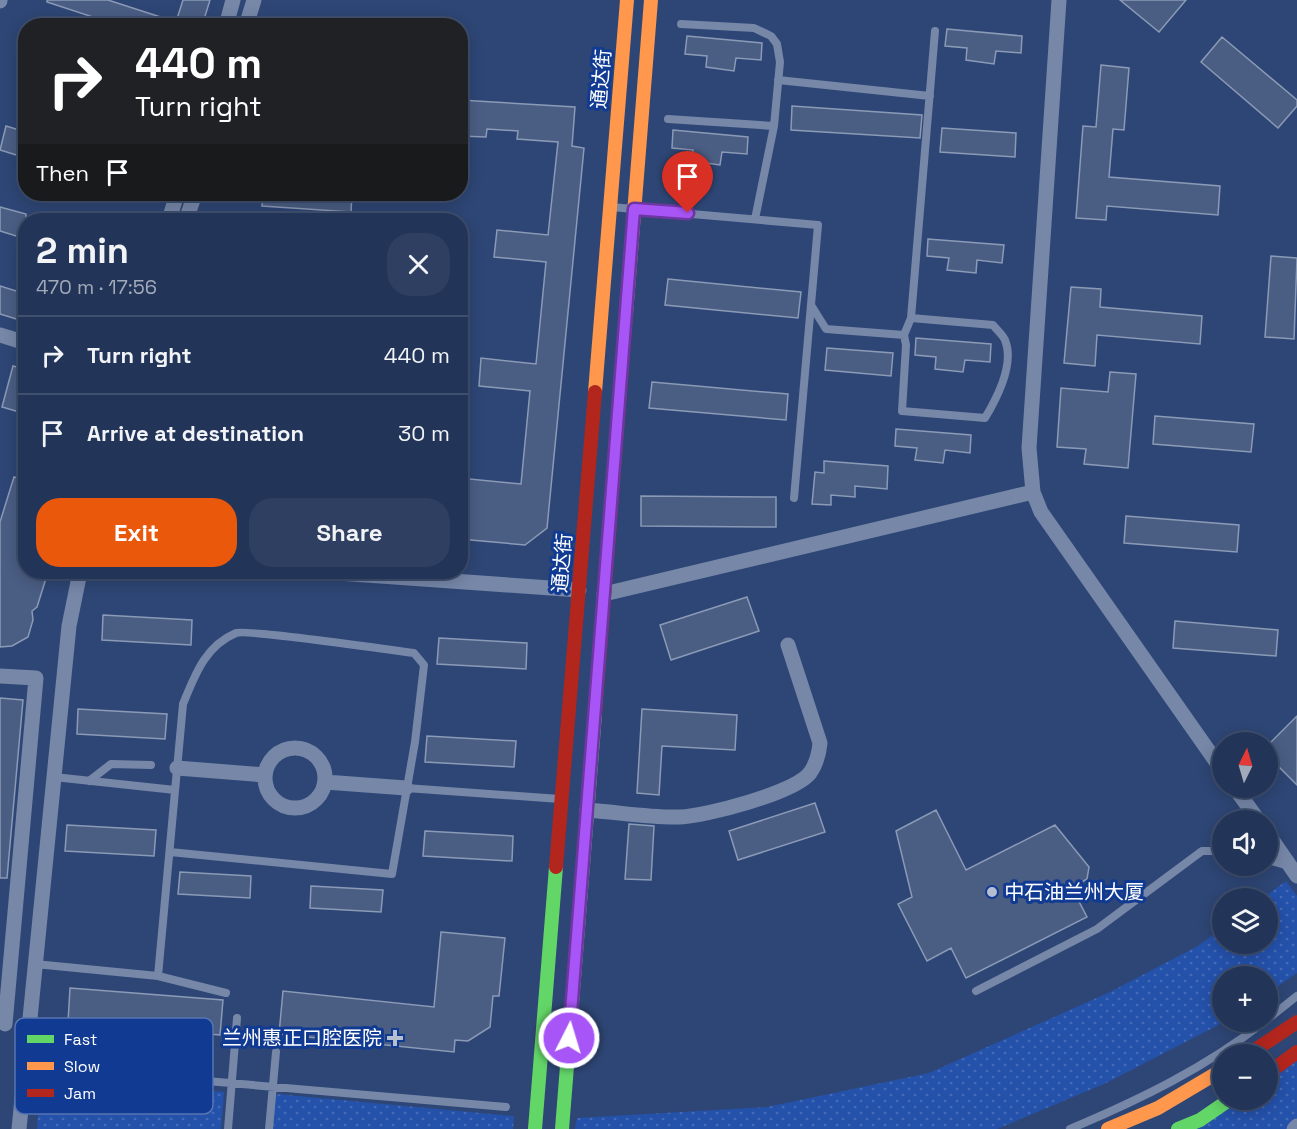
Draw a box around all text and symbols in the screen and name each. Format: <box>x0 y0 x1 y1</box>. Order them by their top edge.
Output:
text: 440 m <box>135 37 262 90</box>
icon: right <box>36 42 114 120</box>
street label: 通达街 <box>585 48 617 110</box>
text: Turn right <box>135 89 262 124</box>
pin <box>662 151 713 213</box>
icon: arrive <box>101 156 134 189</box>
text: Then <box>36 159 89 187</box>
icon: arrive <box>671 160 704 193</box>
text: 2 min <box>36 228 129 274</box>
button: close <box>387 233 450 296</box>
text: 470 m · 17:56 <box>36 274 157 300</box>
icon: right <box>36 339 69 372</box>
text: Turn right <box>87 341 192 369</box>
text: 440 m <box>384 341 450 369</box>
icon: arrive <box>36 417 69 450</box>
text: Arrive at destination <box>87 419 304 447</box>
text: 30 m <box>398 419 450 447</box>
button: Exit <box>36 498 237 567</box>
button: Share <box>249 498 450 567</box>
street label: 通达街 <box>546 532 578 594</box>
north arrow <box>1212 732 1278 798</box>
map controls <box>1212 732 1278 1110</box>
button: sound <box>1212 810 1278 876</box>
place label: 中石油兰州大厦 <box>1004 879 1144 905</box>
marker: 中石油兰州大厦 <box>985 885 999 899</box>
button: layers <box>1212 888 1278 954</box>
button: + <box>1212 966 1278 1032</box>
position arrow <box>537 1006 601 1070</box>
legend <box>15 1018 213 1114</box>
place label: 兰州惠正口腔医院 <box>222 1025 382 1051</box>
text: Fast <box>64 1029 97 1050</box>
marker: 兰州惠正口腔医院 <box>386 1029 404 1047</box>
button: − <box>1212 1044 1278 1110</box>
text: Slow <box>64 1056 100 1077</box>
text: Jam <box>64 1083 96 1104</box>

